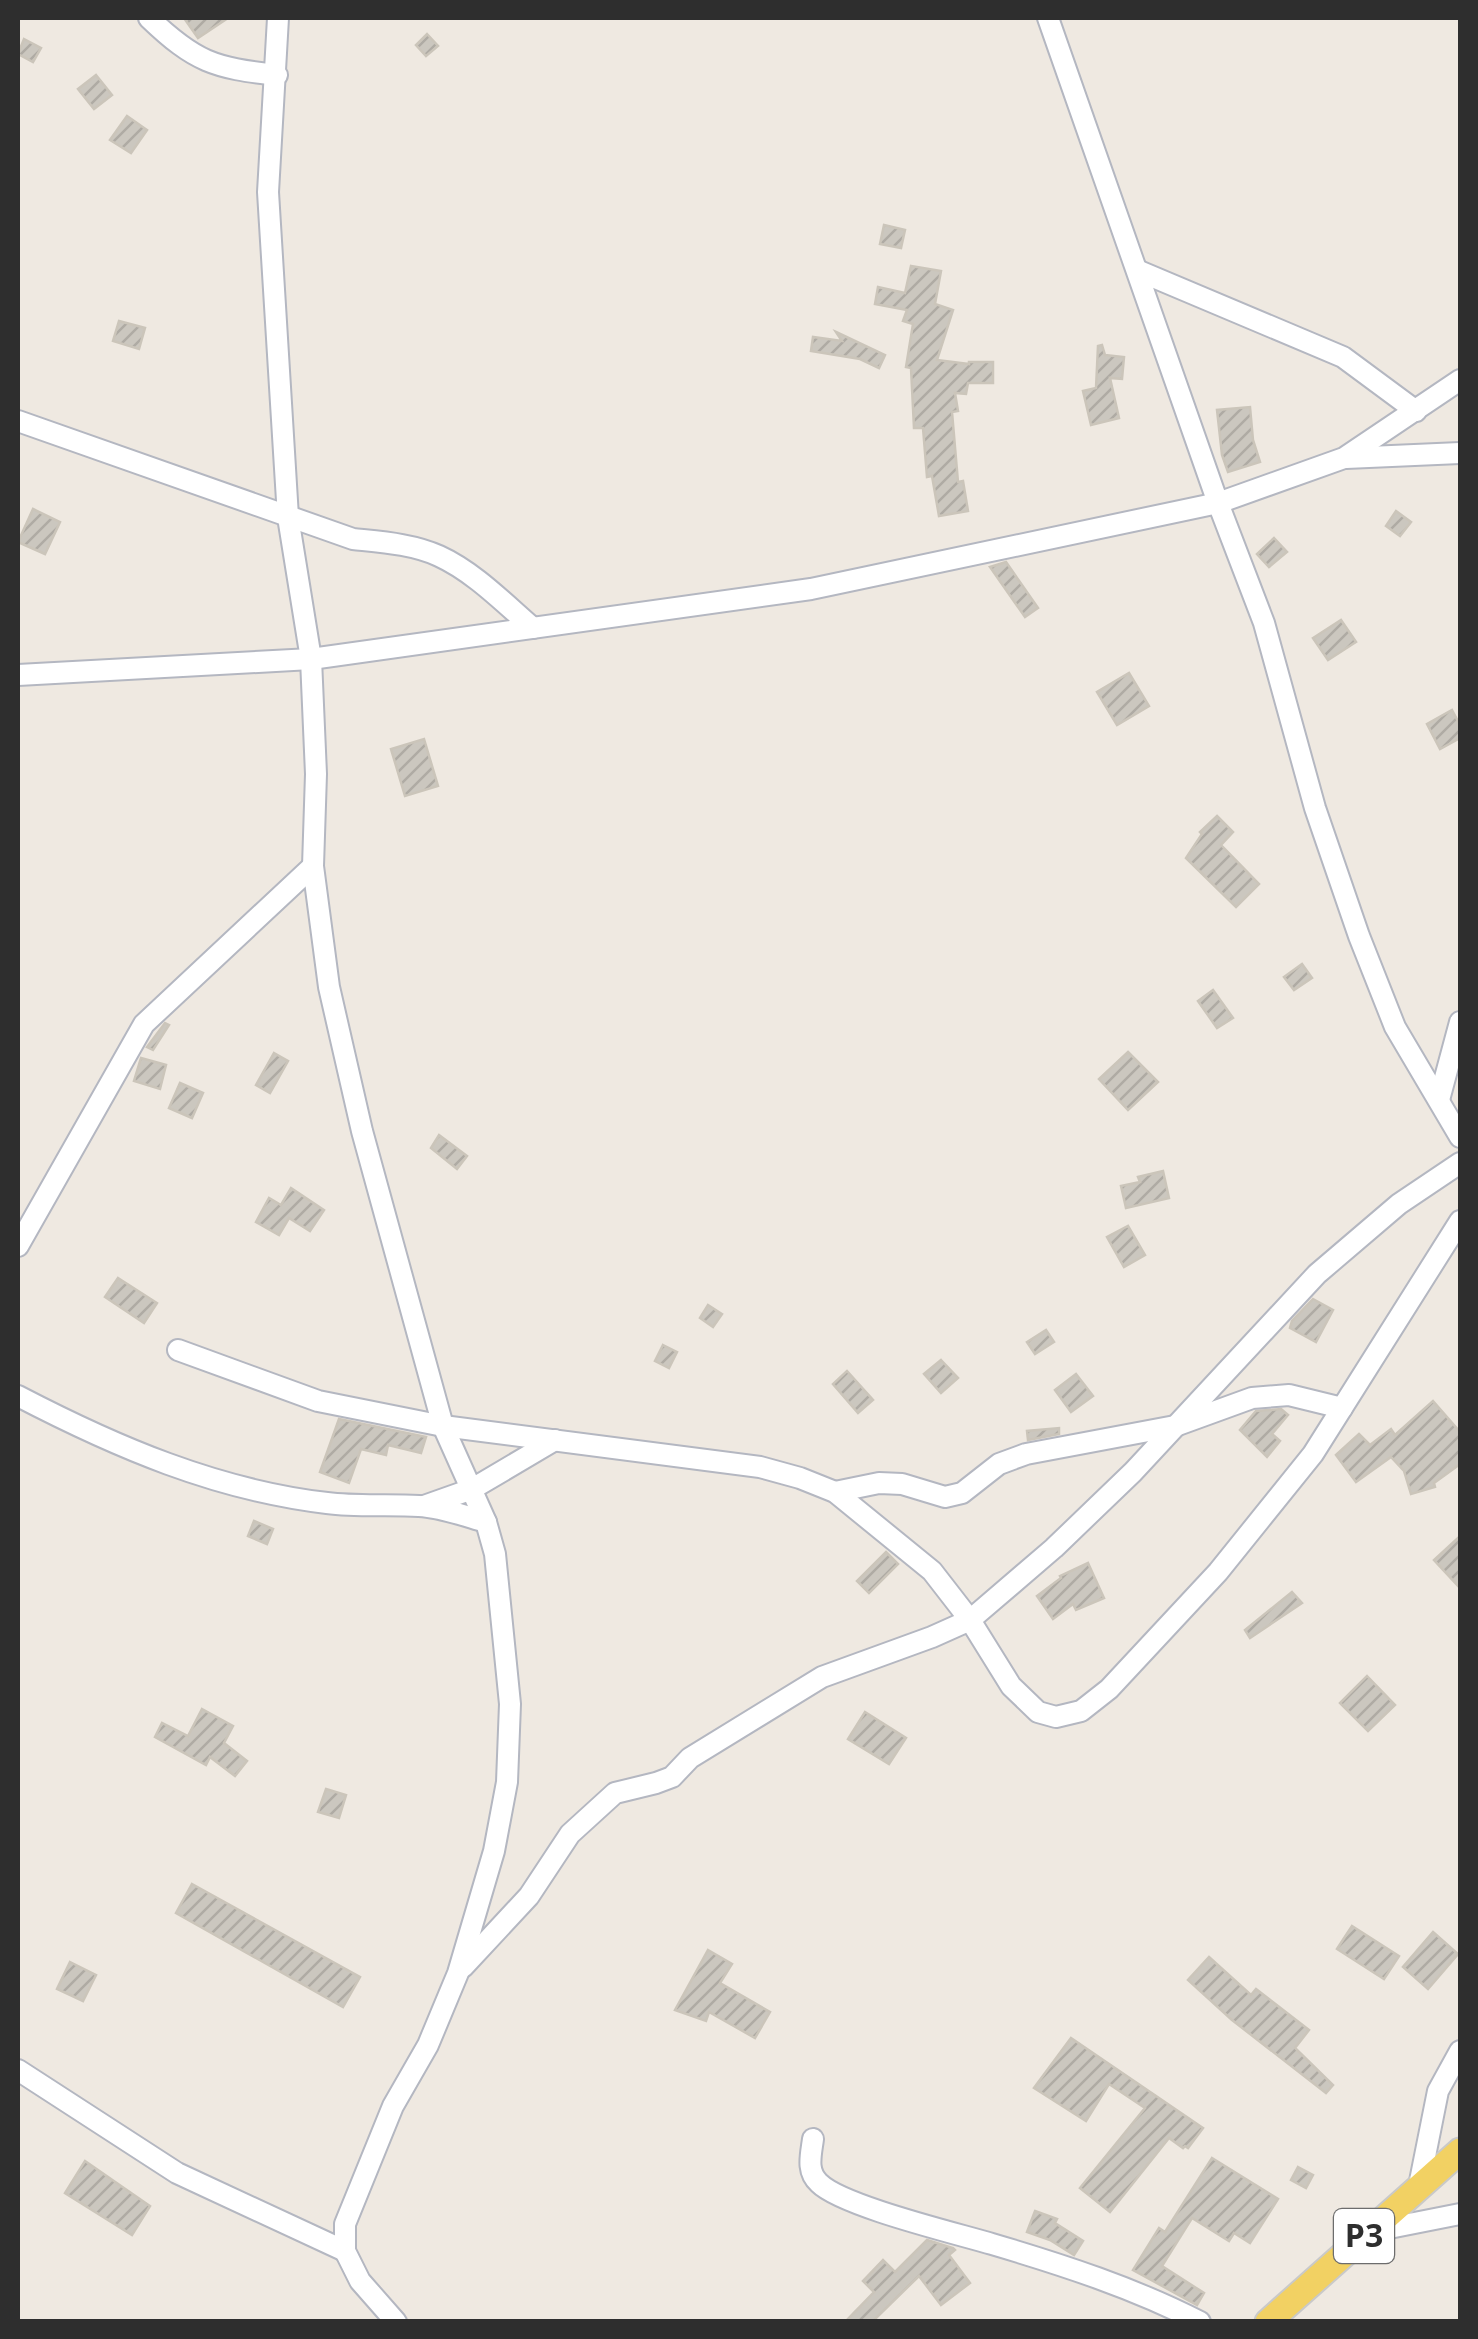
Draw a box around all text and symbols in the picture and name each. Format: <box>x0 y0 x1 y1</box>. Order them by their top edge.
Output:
road number: P3 <box>1334 2209 1394 2263</box>

